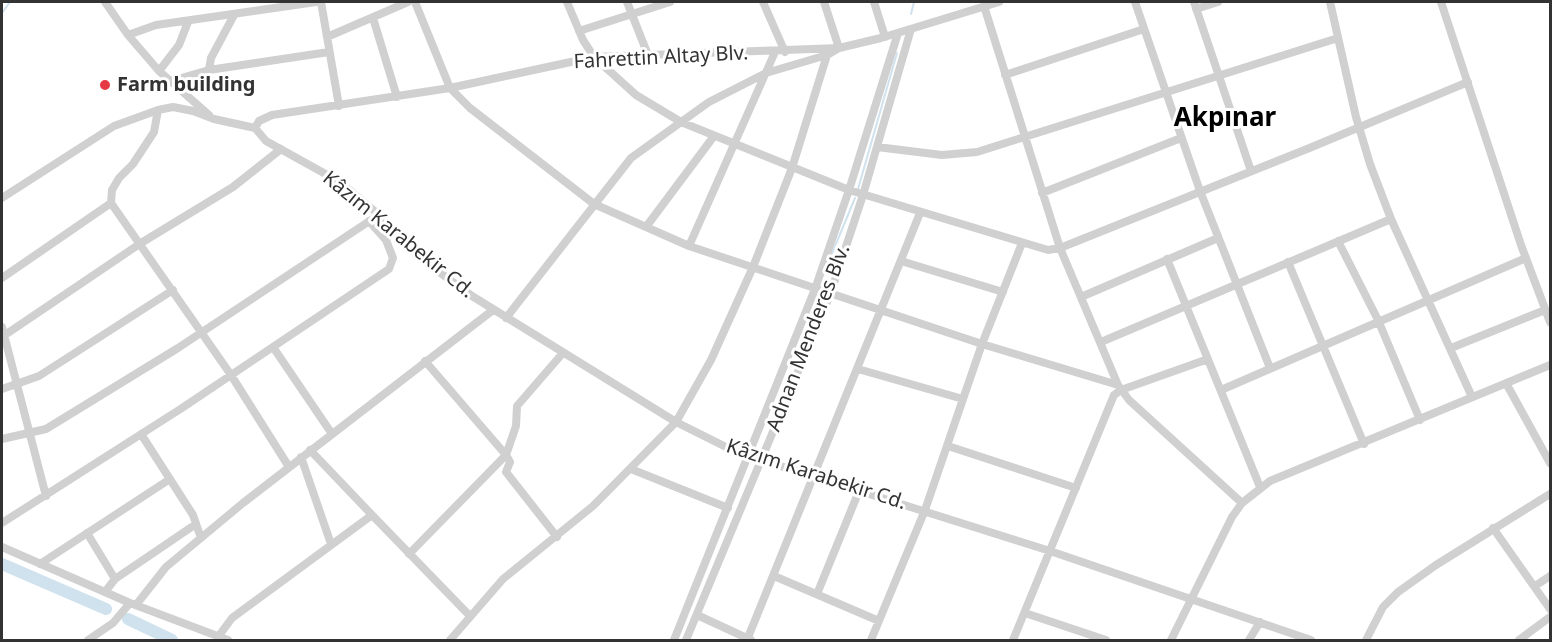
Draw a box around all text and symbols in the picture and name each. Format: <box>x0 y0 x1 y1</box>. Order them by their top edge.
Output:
street label: Fahrettin Altay Blv. <box>573 41 749 75</box>
place label: Farm building <box>117 73 255 97</box>
marker: Farm building <box>98 78 112 92</box>
district label: Akpınar <box>1174 103 1276 135</box>
street label: Kâzım Karabekir Cd. <box>317 167 479 303</box>
street label: Adnan Menderes Blv. <box>762 241 856 435</box>
street label: Kâzım Karabekir Cd. <box>723 435 909 515</box>

